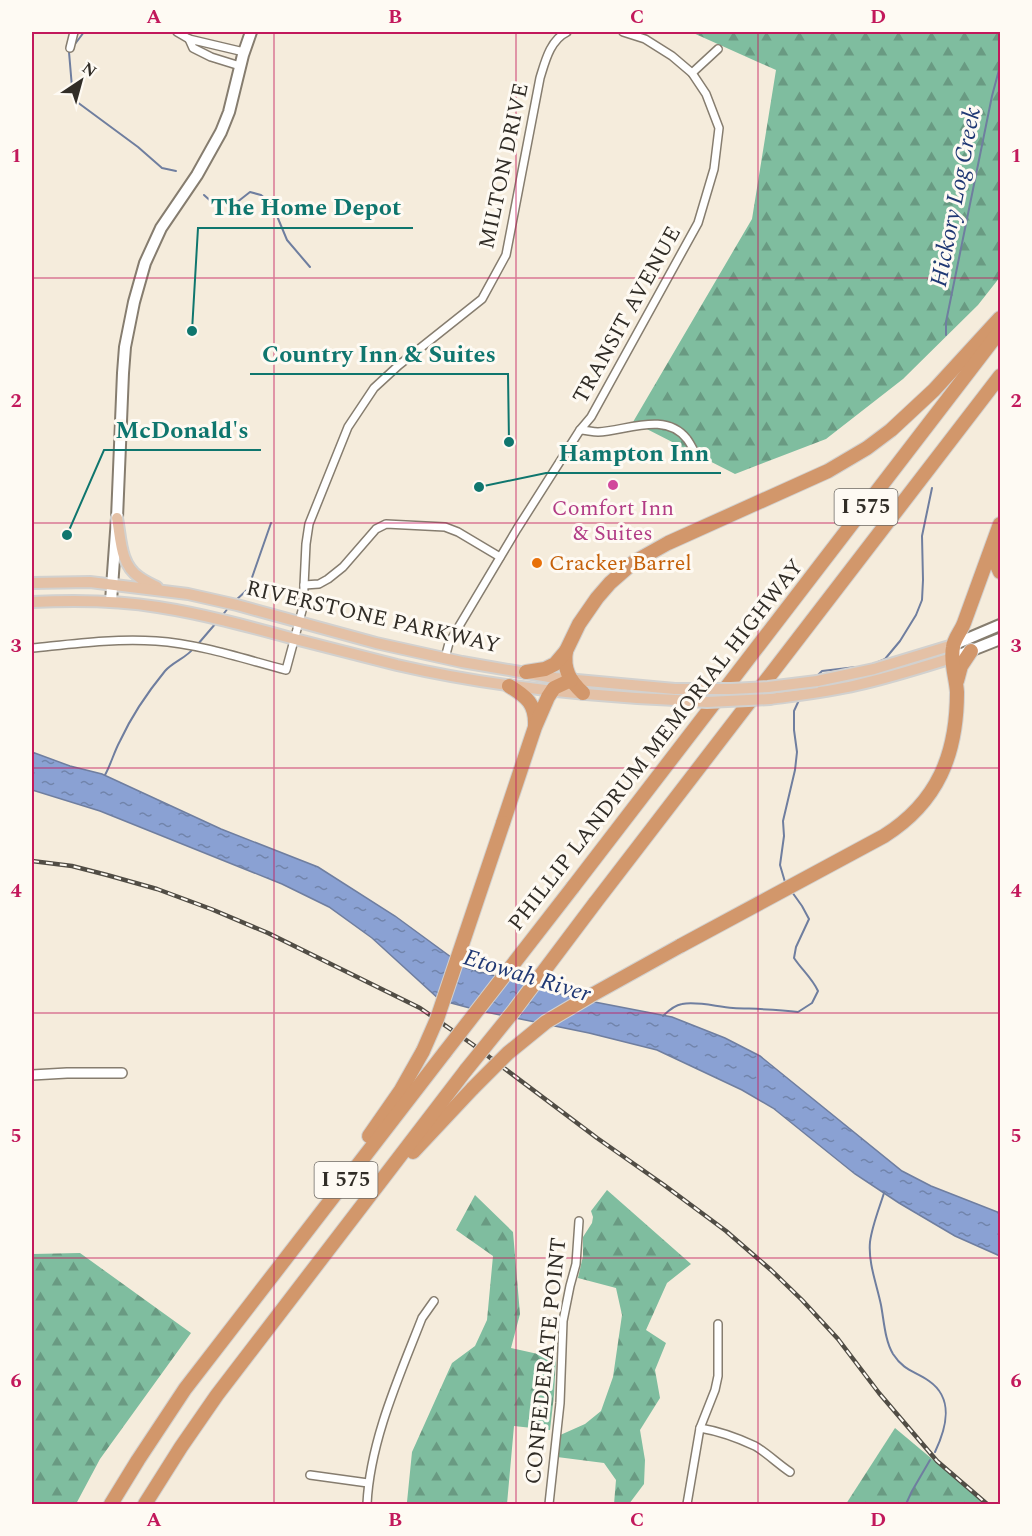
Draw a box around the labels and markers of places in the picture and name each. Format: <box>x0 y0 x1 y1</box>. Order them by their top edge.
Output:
callout: The Home Depot <box>198 186 413 228</box>
callout: Country Inn & Suites <box>250 332 508 374</box>
callout: McDonald's <box>104 408 261 450</box>
callout: Hampton Inn <box>546 431 721 473</box>
marker: Comfort Inn & Suites <box>606 478 620 492</box>
place label: Comfort Inn & Suites <box>552 492 674 550</box>
place label: Cracker Barrel <box>549 547 692 580</box>
marker: Cracker Barrel <box>530 556 544 570</box>

